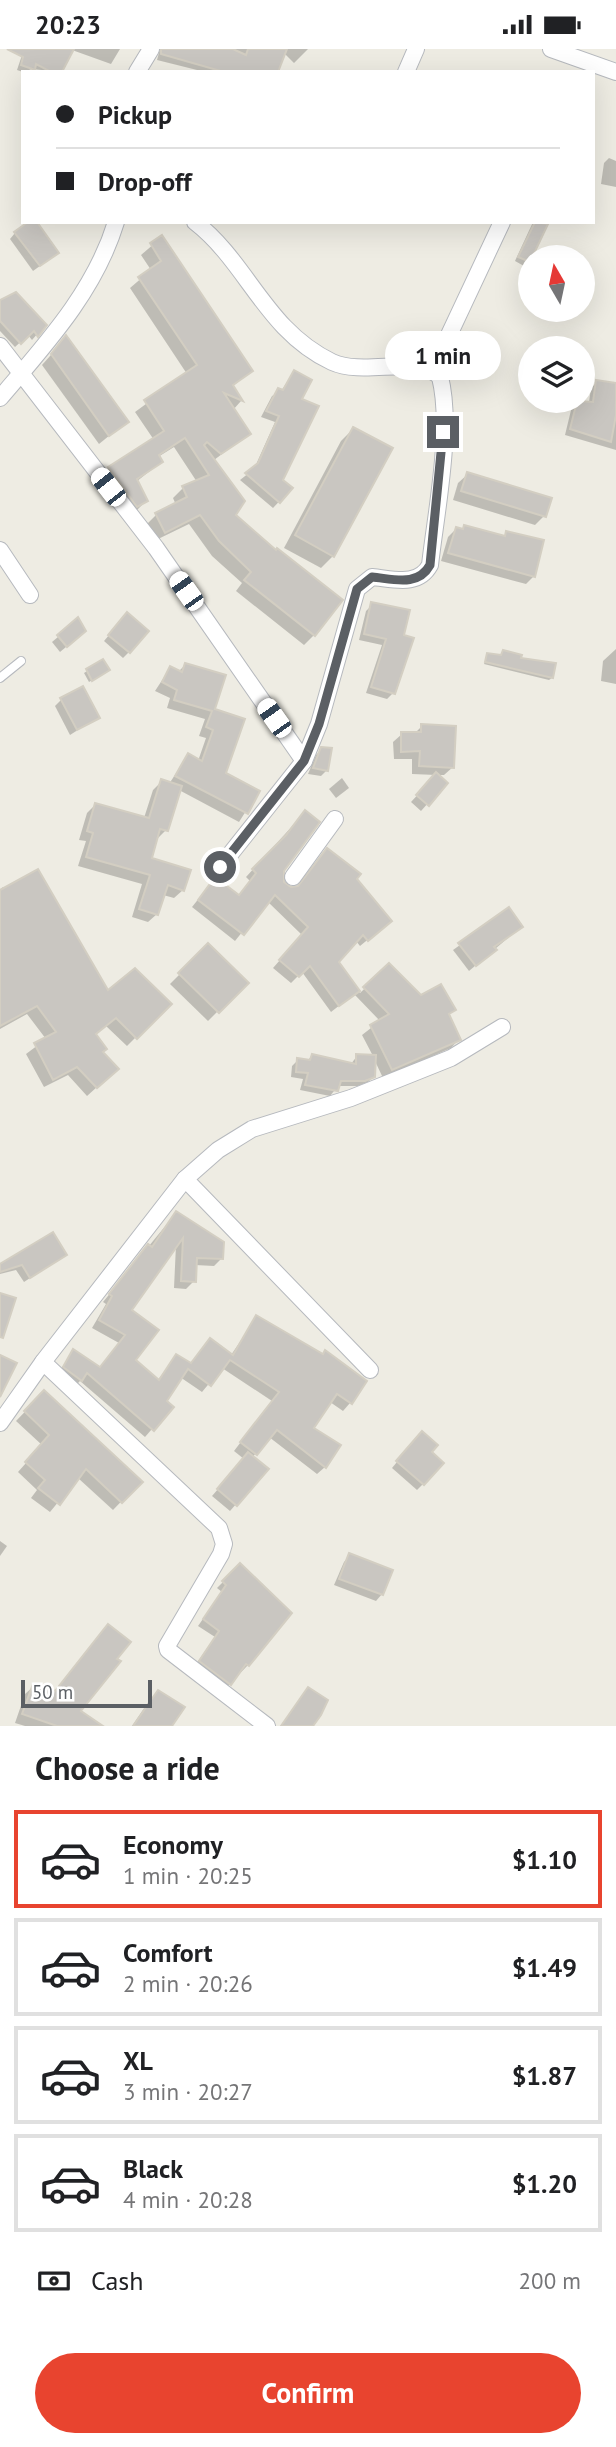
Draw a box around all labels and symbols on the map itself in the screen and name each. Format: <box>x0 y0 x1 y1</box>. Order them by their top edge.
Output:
north arrow <box>518 245 595 322</box>
callout: 1 min <box>385 331 501 379</box>
route end <box>427 416 459 448</box>
car <box>87 464 130 510</box>
car <box>166 568 207 614</box>
car <box>254 695 295 741</box>
route start <box>204 851 236 883</box>
scale bar <box>21 1677 152 1709</box>

